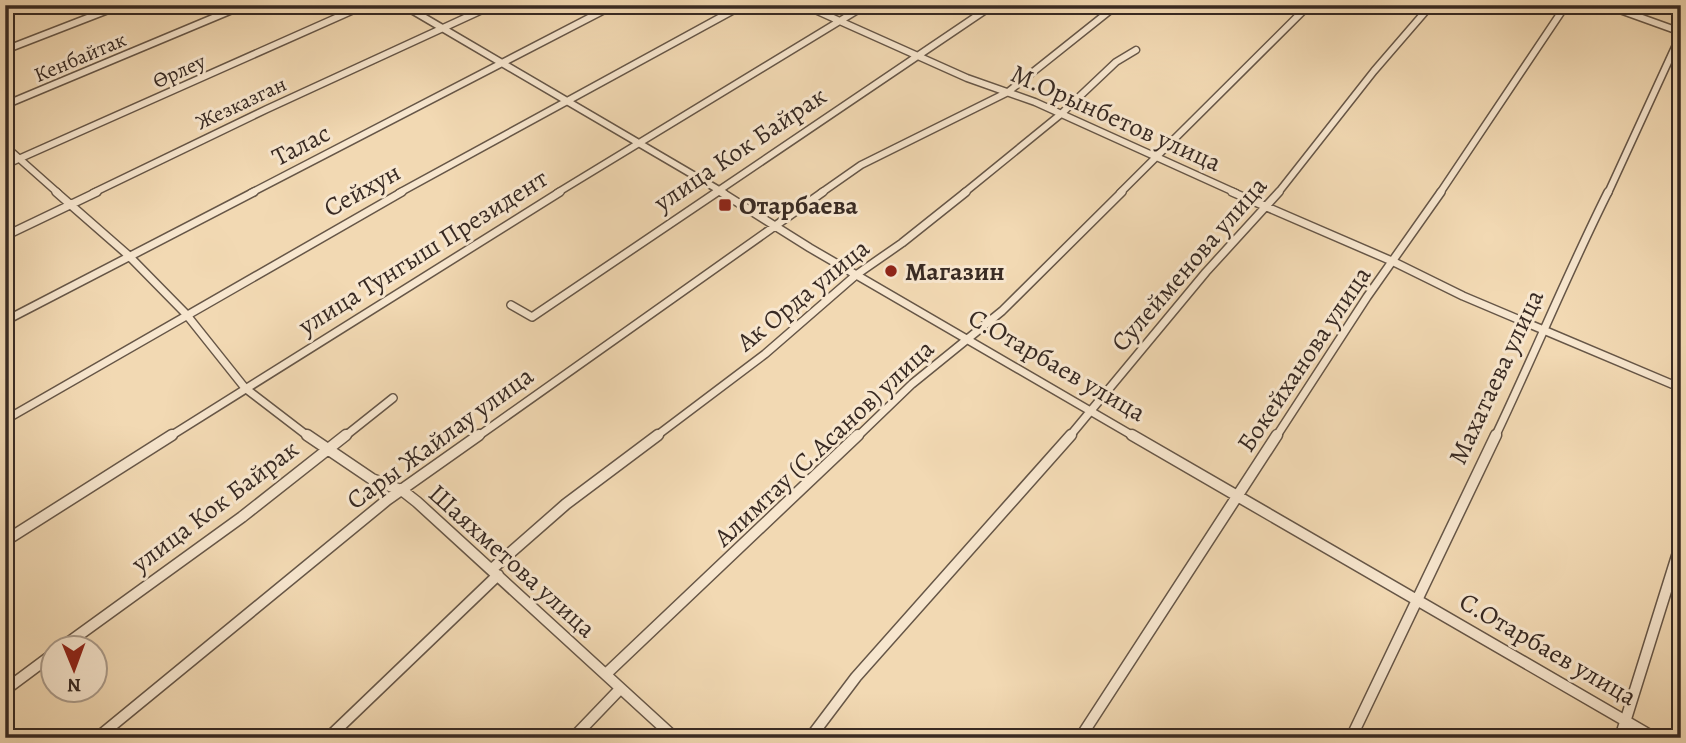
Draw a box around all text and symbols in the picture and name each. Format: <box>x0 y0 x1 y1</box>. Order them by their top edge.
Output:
street label: Кенбайтак <box>30 25 130 89</box>
street label: Өрлеу <box>148 47 210 95</box>
street label: М.Орынбетов улица <box>1005 56 1227 180</box>
street label: Жезказган <box>191 70 291 136</box>
street label: улица Кок Байрак <box>646 78 833 220</box>
street label: Талас <box>266 116 336 174</box>
street label: Сейхун <box>317 155 407 225</box>
street label: улица Тунгыш Президент <box>291 161 555 344</box>
street label: Сулейменова улица <box>1103 169 1275 359</box>
place label: Отарбаева <box>739 188 858 223</box>
marker: Отарбаева <box>717 197 733 213</box>
street label: Ак Орда улица <box>729 231 877 360</box>
place label: Магазин <box>905 254 1005 289</box>
street label: Бокейханова улица <box>1229 259 1379 459</box>
marker: Магазин <box>883 263 899 279</box>
street label: Махатаева улица <box>1440 284 1552 470</box>
street label: С.Отарбаев улица <box>962 300 1152 430</box>
street label: Алимтау (С.Асанов) улица <box>706 332 942 555</box>
street label: Сары Жайлау улица <box>340 358 540 518</box>
street label: улица Кок Байрак <box>123 432 306 581</box>
street label: Шаяхметова улица <box>421 476 603 646</box>
street label: С.Отарбаев улица <box>1453 584 1643 714</box>
north arrow <box>38 634 108 704</box>
text: N <box>67 672 81 698</box>

